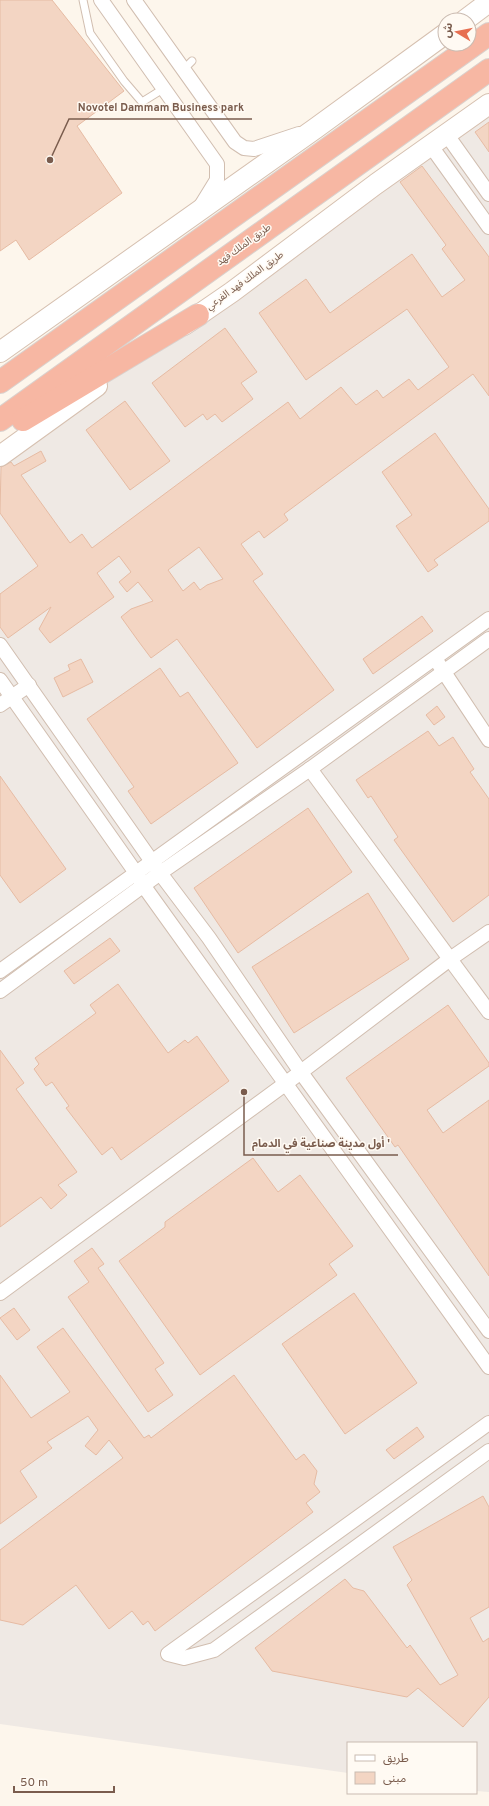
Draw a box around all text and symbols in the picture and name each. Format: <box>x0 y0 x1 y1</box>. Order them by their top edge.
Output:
north arrow <box>437 12 477 52</box>
text: ش <box>440 22 456 39</box>
callout: Novotel Dammam Business park <box>69 96 252 119</box>
text: Novotel Dammam Business park <box>78 101 244 115</box>
street label: طريق الملك فهد <box>214 221 274 269</box>
street label: طريق الملك فهد الفرعي <box>204 248 287 314</box>
callout: أول مدينة صناعية في الدمام ' <box>244 1132 398 1155</box>
text: أول مدينة صناعية في الدمام ' <box>252 1136 390 1153</box>
legend <box>347 1742 477 1794</box>
text: طريق <box>383 1751 409 1767</box>
scale bar <box>14 1768 114 1794</box>
text: مبنى <box>383 1771 406 1787</box>
text: 50 m <box>20 1775 48 1791</box>

